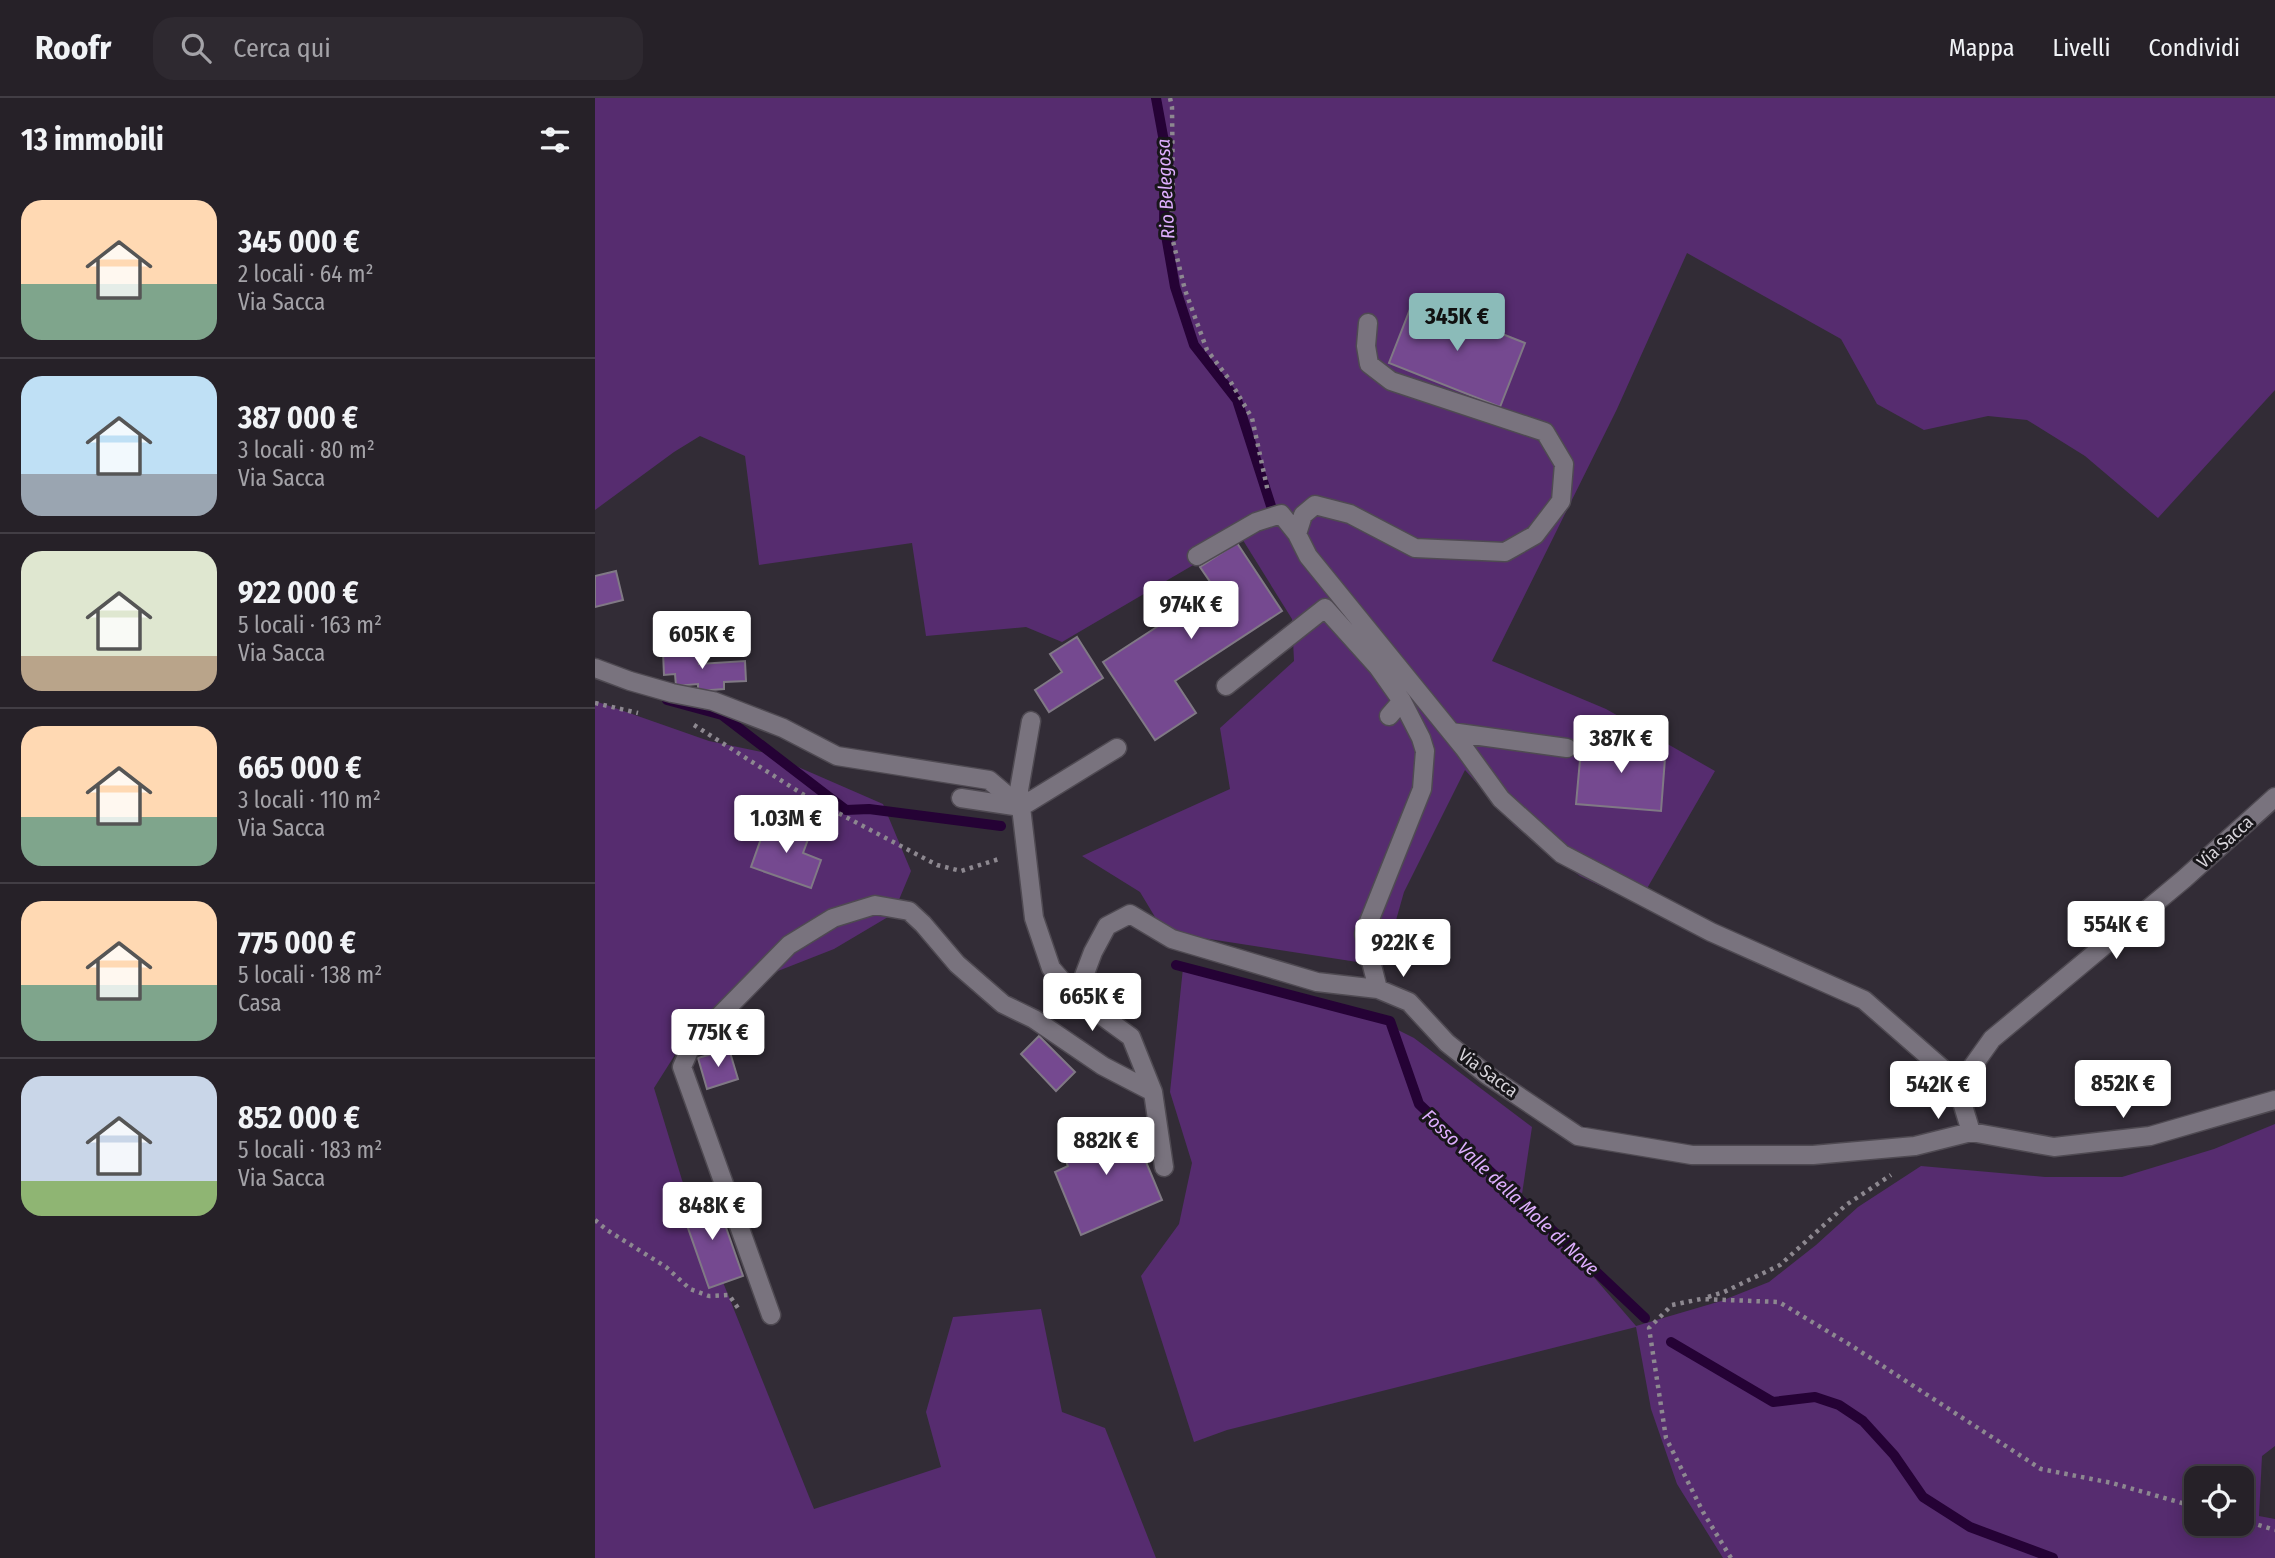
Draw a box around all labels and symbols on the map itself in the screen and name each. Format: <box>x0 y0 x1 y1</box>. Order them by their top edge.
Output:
water label: Rio Belegosa <box>1151 138 1180 240</box>
pin: 345K € <box>1400 294 1514 353</box>
pin: 974K € <box>1134 582 1248 641</box>
pin: 605K € <box>645 612 759 671</box>
pin: 387K € <box>1564 716 1678 775</box>
pin: 1.03M € <box>721 796 851 855</box>
street label: Via Sacca <box>2192 811 2258 873</box>
pin: 554K € <box>2059 902 2173 961</box>
pin: 922K € <box>1346 920 1460 979</box>
pin: 665K € <box>1035 974 1149 1033</box>
pin: 775K € <box>661 1010 775 1069</box>
street label: Via Sacca <box>1454 1044 1522 1102</box>
pin: 852K € <box>2066 1060 2180 1120</box>
pin: 542K € <box>1881 1062 1995 1121</box>
water label: Fosso Valle della Mole di Nave <box>1418 1105 1604 1280</box>
pin: 882K € <box>1049 1118 1163 1177</box>
pin: 848K € <box>655 1182 769 1242</box>

